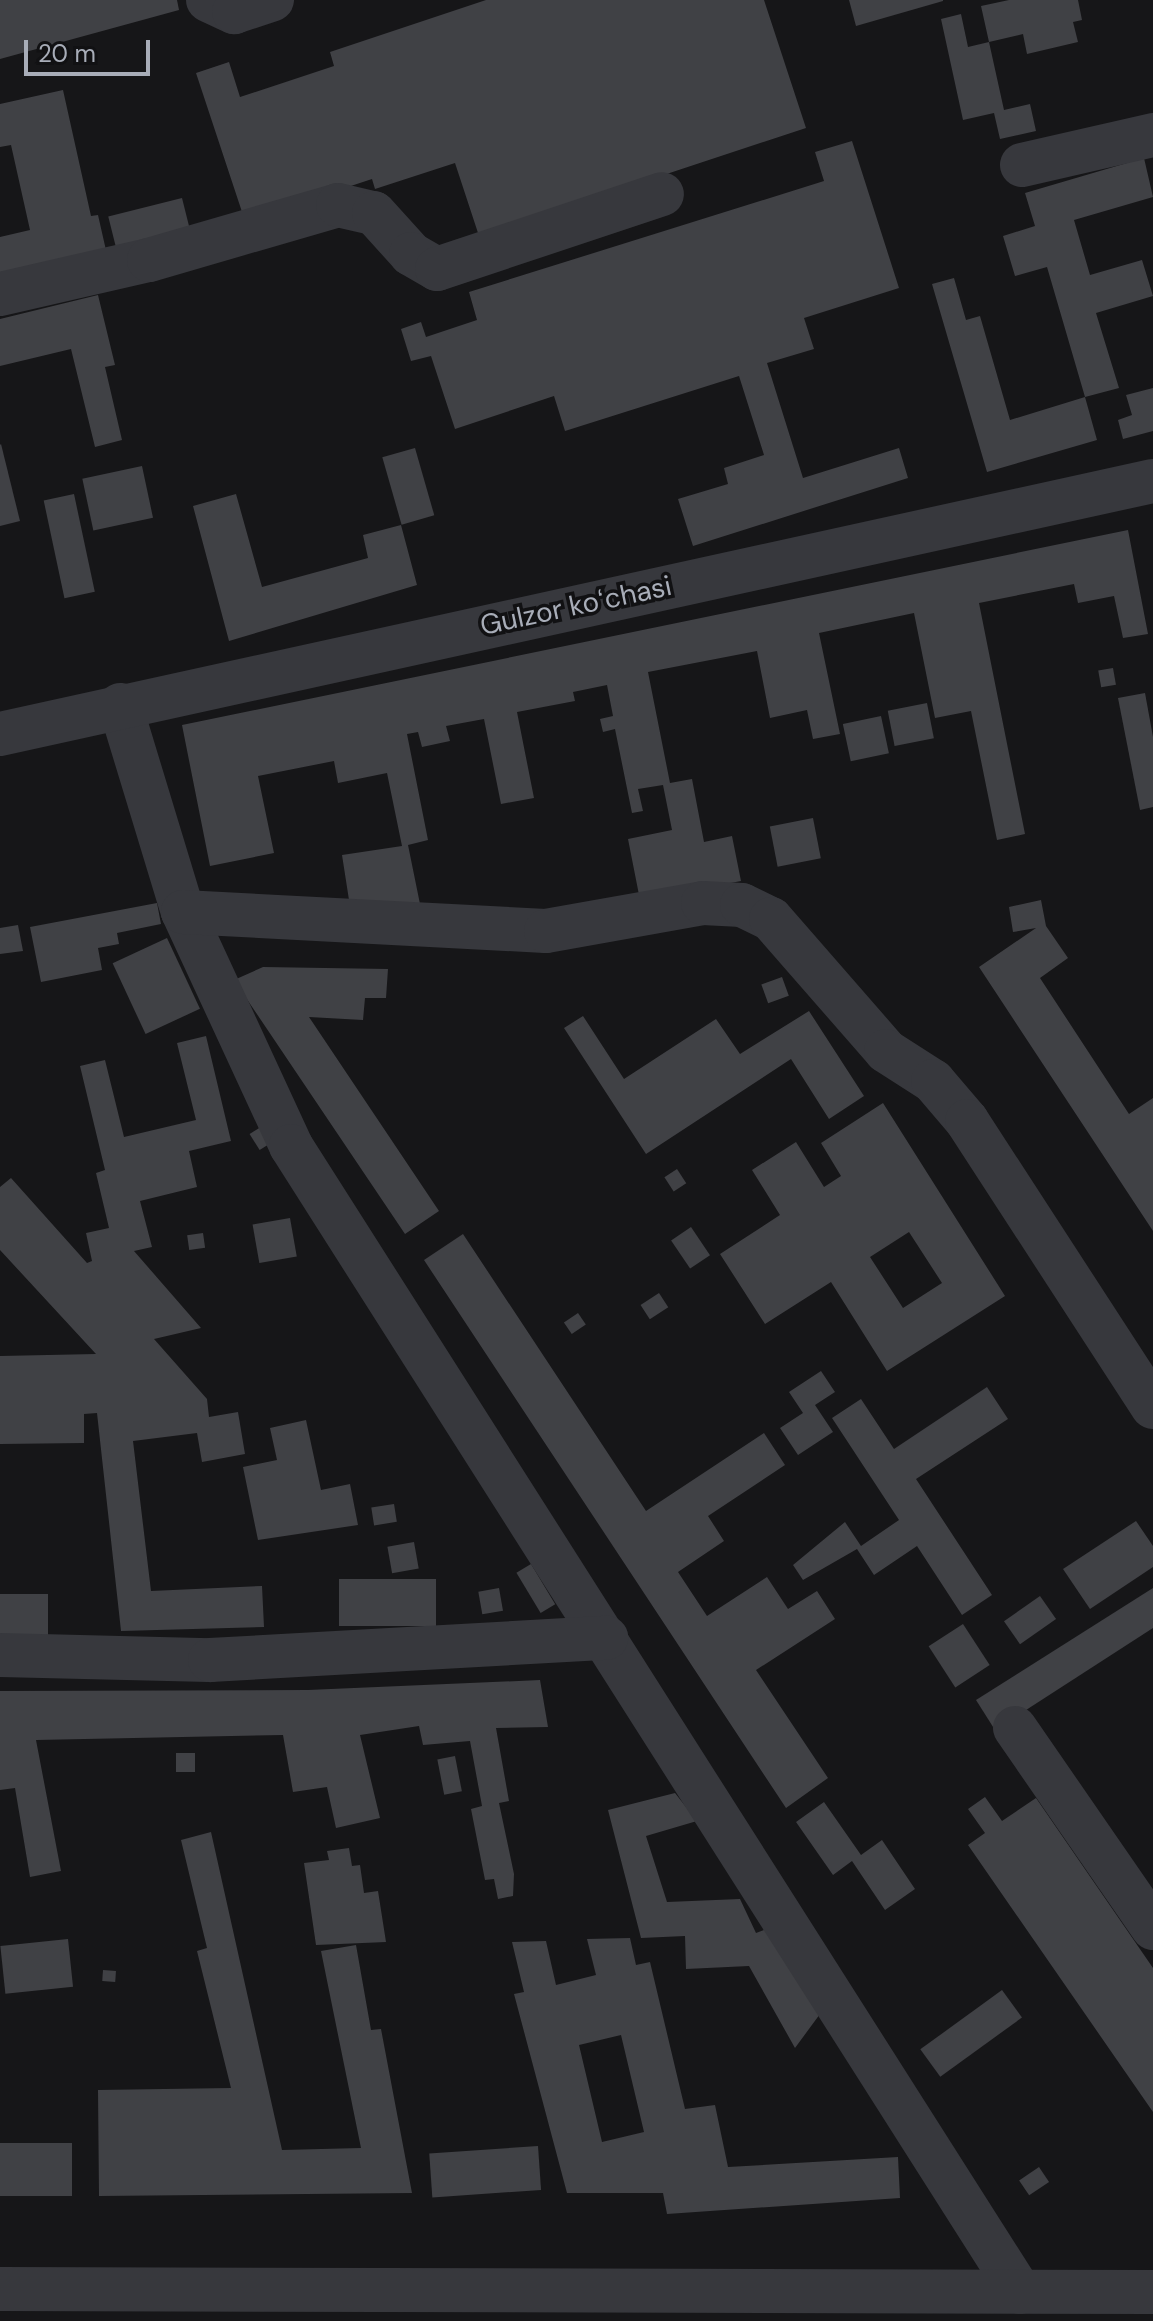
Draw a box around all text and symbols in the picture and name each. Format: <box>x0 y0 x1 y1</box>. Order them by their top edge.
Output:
scale bar <box>28 24 154 74</box>
text: 20 m <box>38 38 96 69</box>
street label: Gulzor koʻchasi <box>477 569 675 643</box>

